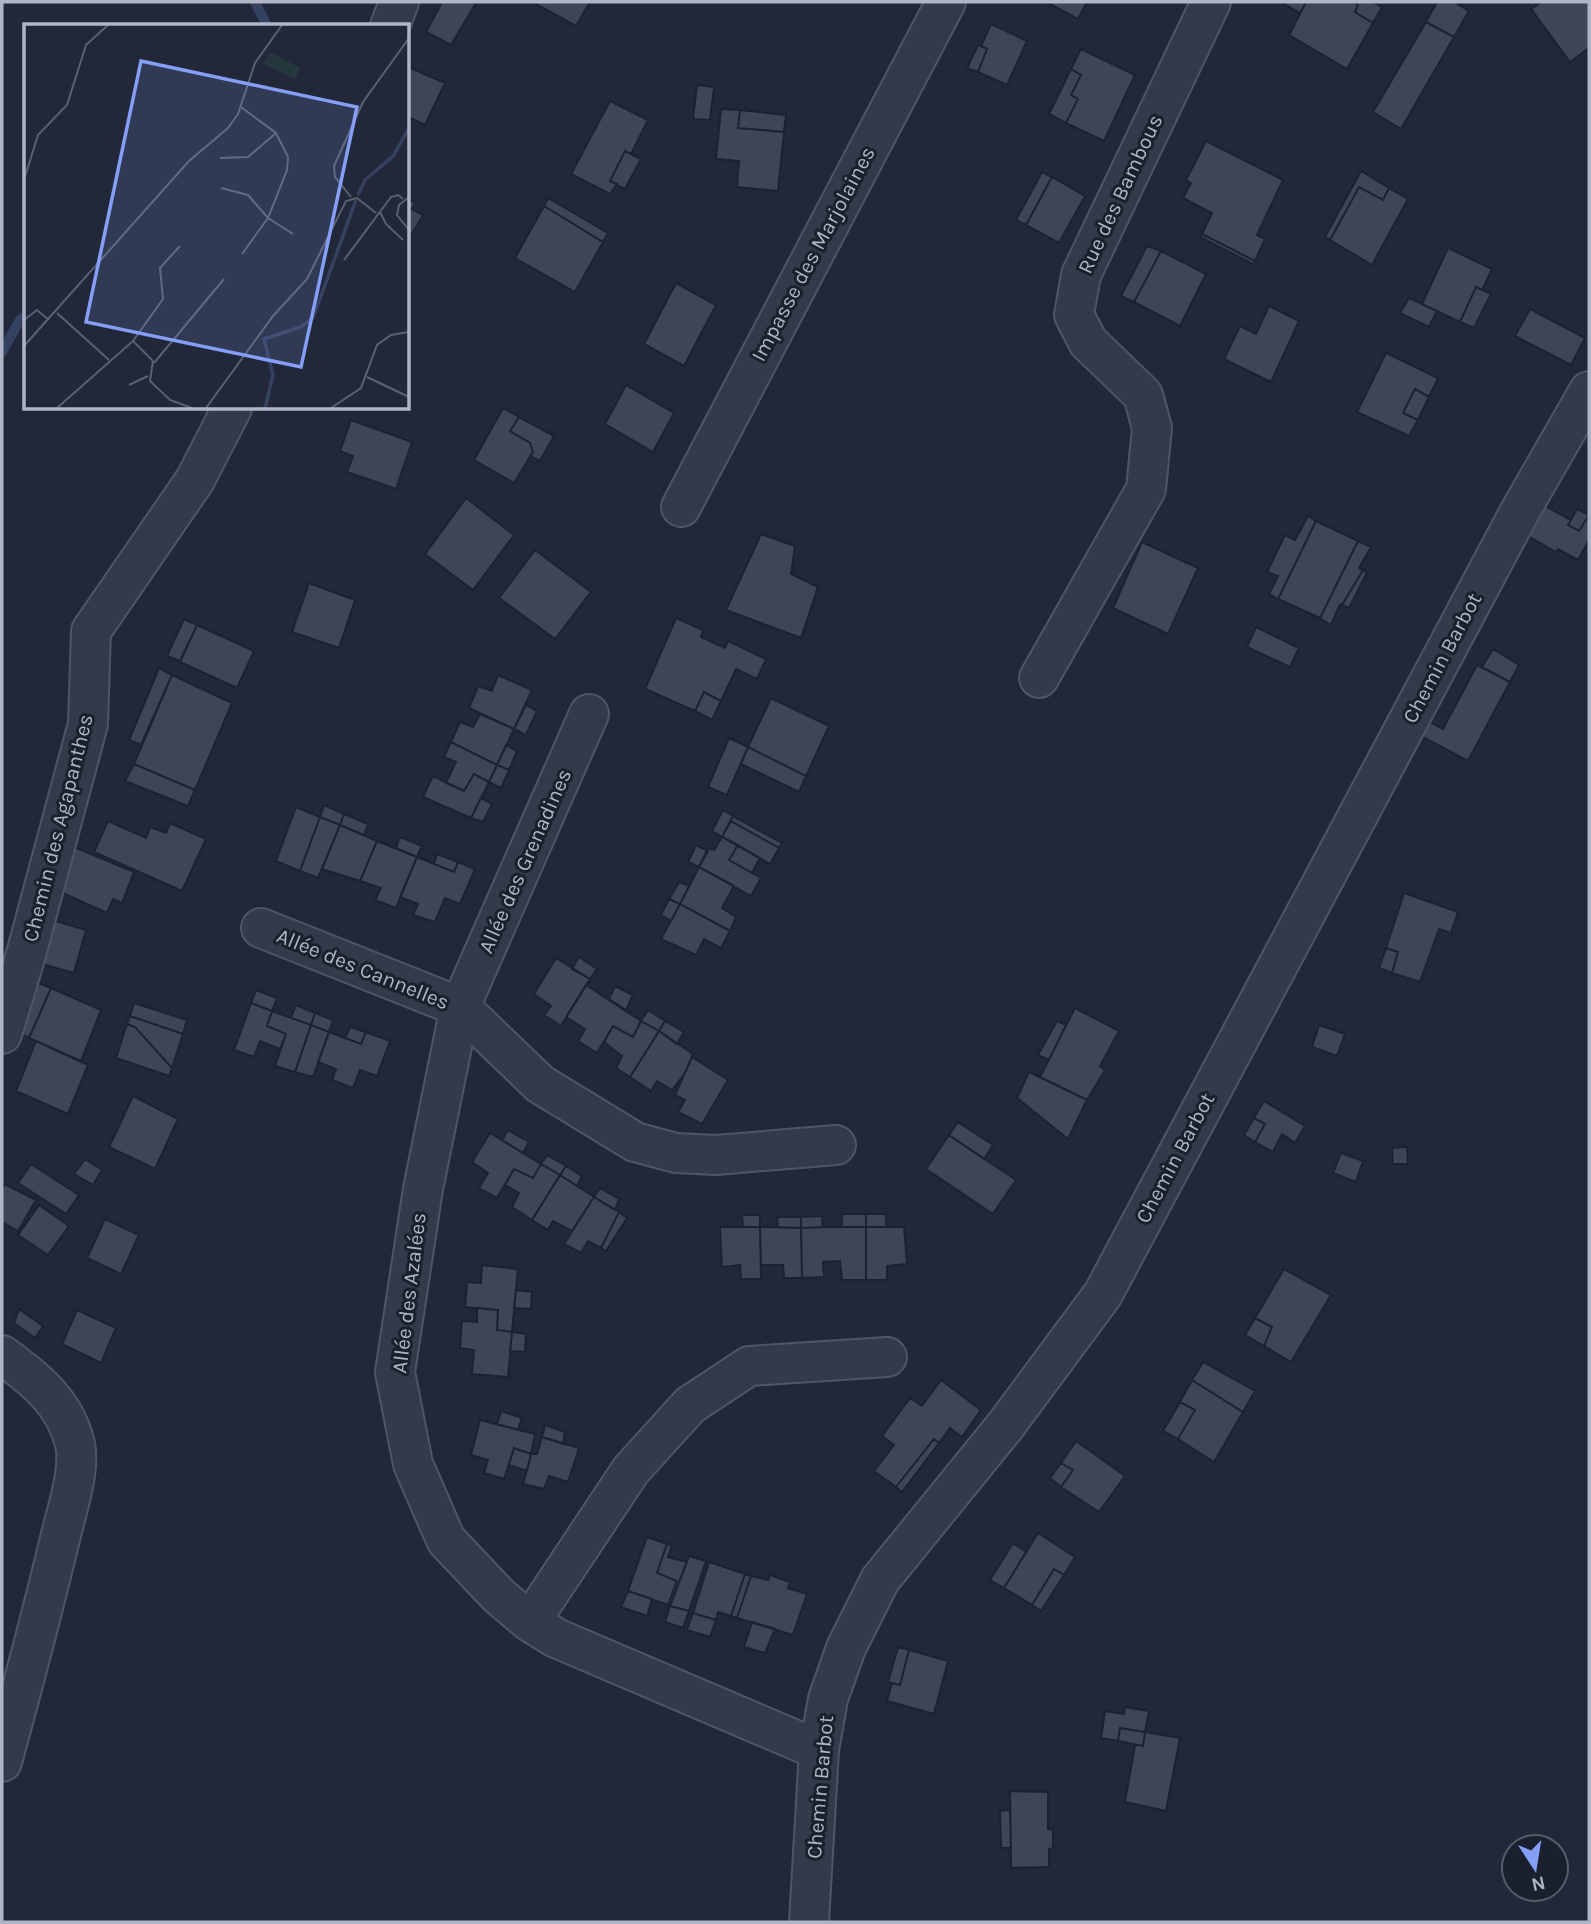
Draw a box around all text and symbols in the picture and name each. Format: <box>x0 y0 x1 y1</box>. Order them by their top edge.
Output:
inset map <box>24 24 410 410</box>
street label: Rue des Bambous <box>1073 111 1167 277</box>
street label: Impasse des Marjolaines <box>746 143 880 365</box>
street label: Chemin Barbot <box>1398 589 1486 727</box>
street label: Chemin des Agapanthes <box>18 712 98 944</box>
street label: Allée des Grenadines <box>474 765 576 957</box>
street label: Allée des Cannelles <box>273 923 453 1015</box>
street label: Chemin Barbot <box>1131 1089 1219 1227</box>
street label: Allée des Azalées <box>387 1211 431 1375</box>
street label: Chemin Barbot <box>802 1714 838 1860</box>
north arrow <box>1500 1833 1570 1903</box>
text: N <box>1529 1871 1547 1896</box>

